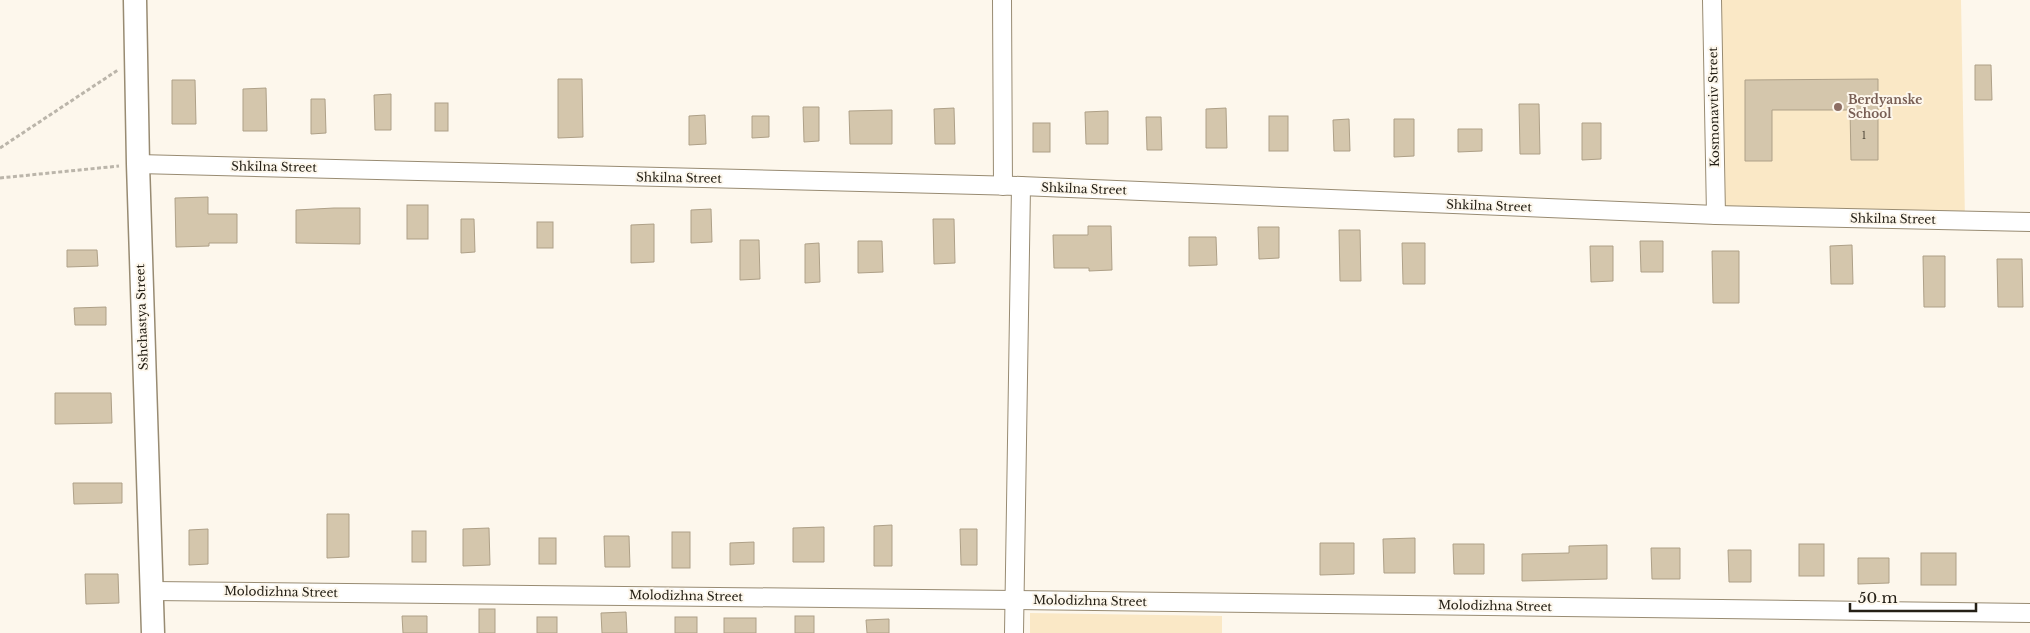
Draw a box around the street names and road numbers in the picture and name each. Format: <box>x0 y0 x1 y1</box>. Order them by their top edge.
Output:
street label: Kosmonavtiv Street <box>1705 46 1722 167</box>
street label: Shkilna Street <box>231 158 317 175</box>
street label: Shkilna Street <box>636 169 722 186</box>
street label: Shkilna Street <box>1041 180 1128 198</box>
street label: Shkilna Street <box>1446 197 1533 215</box>
street label: Shkilna Street <box>1850 210 1936 227</box>
street label: Sshchastya Street <box>132 263 151 370</box>
street label: Molodizhna Street <box>224 583 338 600</box>
street label: Molodizhna Street <box>629 587 743 604</box>
street label: Molodizhna Street <box>1033 592 1147 609</box>
street label: Molodizhna Street <box>1438 597 1552 614</box>

